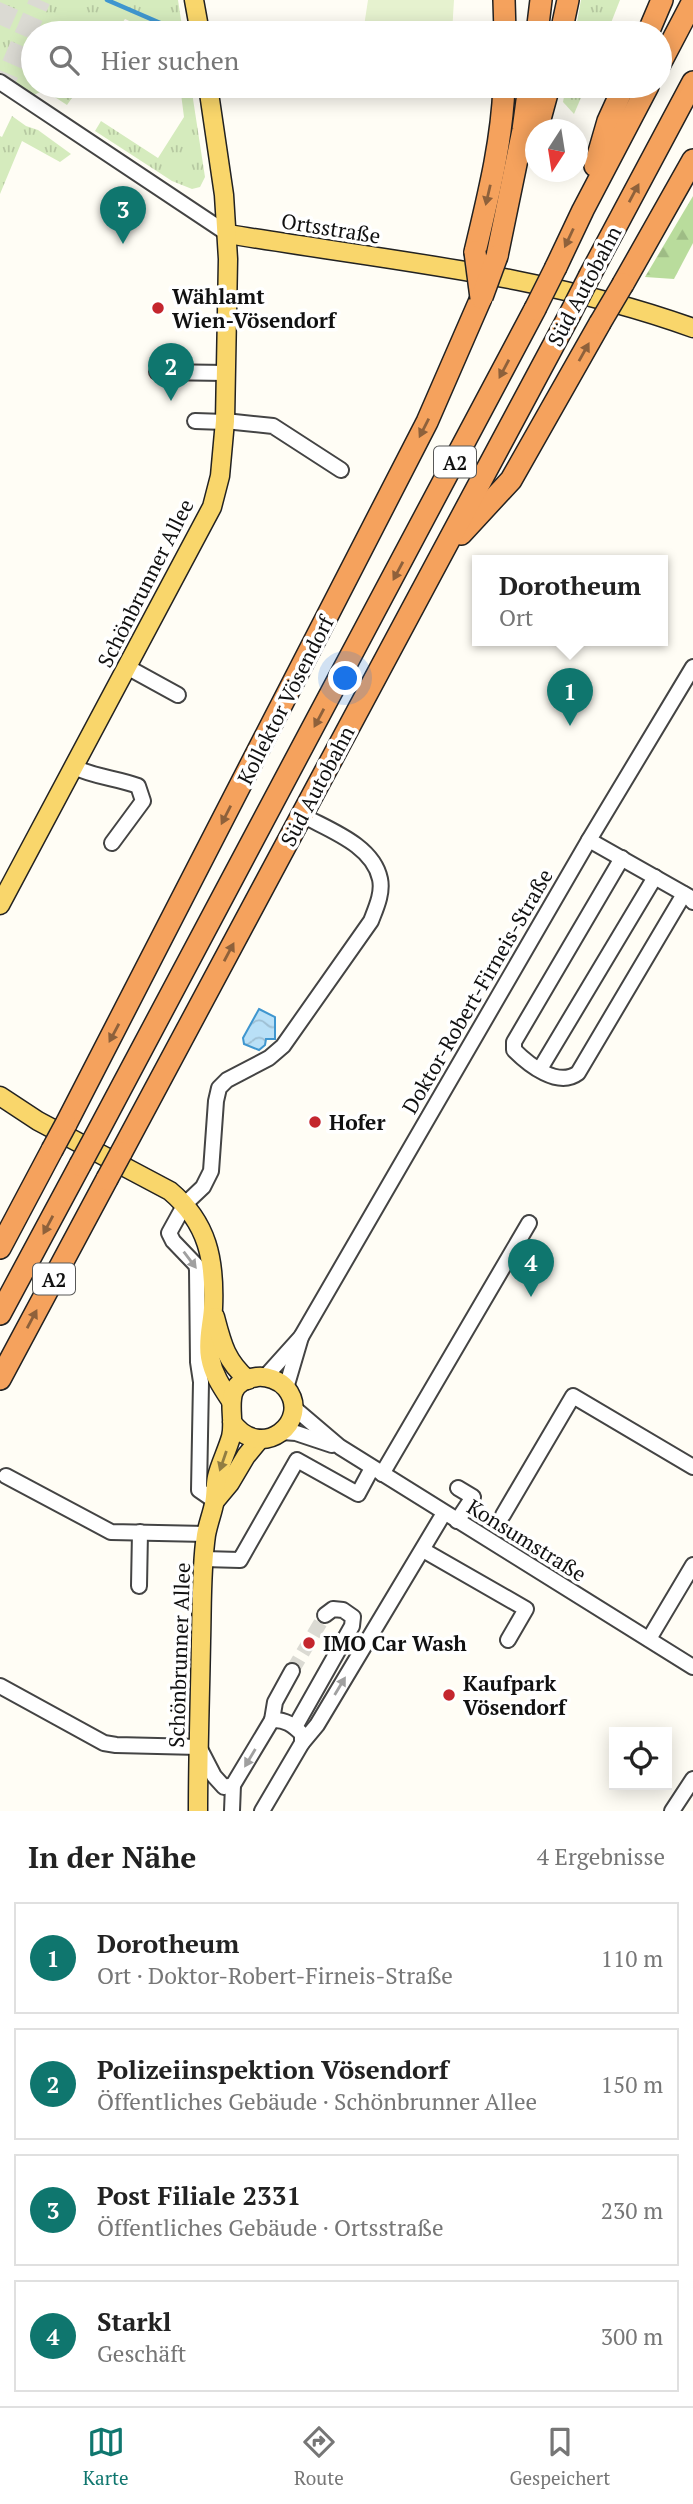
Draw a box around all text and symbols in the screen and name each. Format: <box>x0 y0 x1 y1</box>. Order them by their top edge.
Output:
search box <box>21 21 672 98</box>
icon: search <box>45 41 83 79</box>
text: Hier suchen <box>101 43 239 77</box>
north arrow <box>525 119 588 182</box>
one-way arrow <box>628 183 640 203</box>
one-way arrow <box>483 184 494 206</box>
pin: 3 <box>100 186 146 244</box>
street label: Ortsstraße <box>279 206 383 250</box>
street label: Süd Autobahn <box>541 221 628 351</box>
one-way arrow <box>563 228 574 249</box>
place label: Wählamt Wien-Vösendorf <box>172 282 338 334</box>
marker: Wählamt Wien-Vösendorf <box>150 300 166 316</box>
one-way arrow <box>578 342 590 362</box>
pin: 2 <box>148 343 194 401</box>
one-way arrow <box>498 360 510 379</box>
one-way arrow <box>418 418 429 438</box>
road number: A2 <box>434 446 476 477</box>
street label: Schönbrunner Allee <box>90 494 200 672</box>
popup <box>472 555 668 646</box>
one-way arrow <box>392 561 404 581</box>
text: Dorotheum <box>499 568 641 602</box>
text: Ort <box>499 602 533 633</box>
street label: Kollektor Vösendorf <box>230 609 340 789</box>
your location <box>328 661 362 695</box>
pin: 1 <box>547 668 593 726</box>
one-way arrow <box>313 708 325 728</box>
street label: Süd Autobahn <box>274 721 361 851</box>
one-way arrow <box>221 806 233 826</box>
street label: Doktor-Robert-Firneis-Straße <box>395 863 559 1119</box>
one-way arrow <box>222 941 234 961</box>
one-way arrow <box>108 1023 119 1043</box>
place label: Hofer <box>329 1108 385 1136</box>
marker: Hofer <box>307 1114 323 1130</box>
one-way arrow <box>42 1215 54 1235</box>
pin: 4 <box>508 1239 554 1297</box>
one-way arrow <box>182 1251 197 1269</box>
road number: A2 <box>33 1264 75 1294</box>
one-way arrow <box>26 1309 38 1329</box>
one-way arrow <box>217 1451 228 1472</box>
street label: Konsumstraße <box>462 1492 592 1588</box>
street label: Schönbrunner Allee <box>162 1562 196 1748</box>
place label: IMO Car Wash <box>323 1629 467 1657</box>
marker: IMO Car Wash <box>301 1635 317 1651</box>
place label: Kaufpark Vösendorf <box>463 1669 568 1721</box>
one-way arrow <box>334 1677 346 1696</box>
marker: Kaufpark Vösendorf <box>441 1687 457 1703</box>
map controls <box>609 1727 672 1790</box>
button: locate <box>609 1727 672 1790</box>
one-way arrow <box>243 1748 256 1767</box>
text: In der Nähe <box>28 1837 196 1877</box>
text: 4 Ergebnisse <box>537 1841 665 1872</box>
text: Dorotheum <box>97 1926 239 1960</box>
text: 1 <box>47 1943 60 1974</box>
text: 110 m <box>601 1943 663 1974</box>
text: Ort · Doktor-Robert-Firneis-Straße <box>97 1960 453 1991</box>
text: Polizeiinspektion Vösendorf <box>97 2052 448 2086</box>
text: 2 <box>47 2069 60 2100</box>
text: 150 m <box>601 2069 663 2100</box>
text: Öffentliches Gebäude · Schönbrunner Allee <box>97 2086 537 2117</box>
text: Post Filiale 2331 <box>97 2178 301 2212</box>
text: 3 <box>47 2195 60 2226</box>
text: 230 m <box>601 2195 663 2226</box>
text: Öffentliches Gebäude · Ortsstraße <box>97 2212 444 2243</box>
text: Starkl <box>97 2304 171 2338</box>
text: 4 <box>47 2321 60 2352</box>
text: 300 m <box>601 2321 663 2352</box>
text: Geschäft <box>97 2338 186 2369</box>
tab: Karte <box>83 2423 129 2490</box>
tab: Route <box>294 2423 344 2490</box>
tab: Gespeichert <box>509 2423 610 2490</box>

